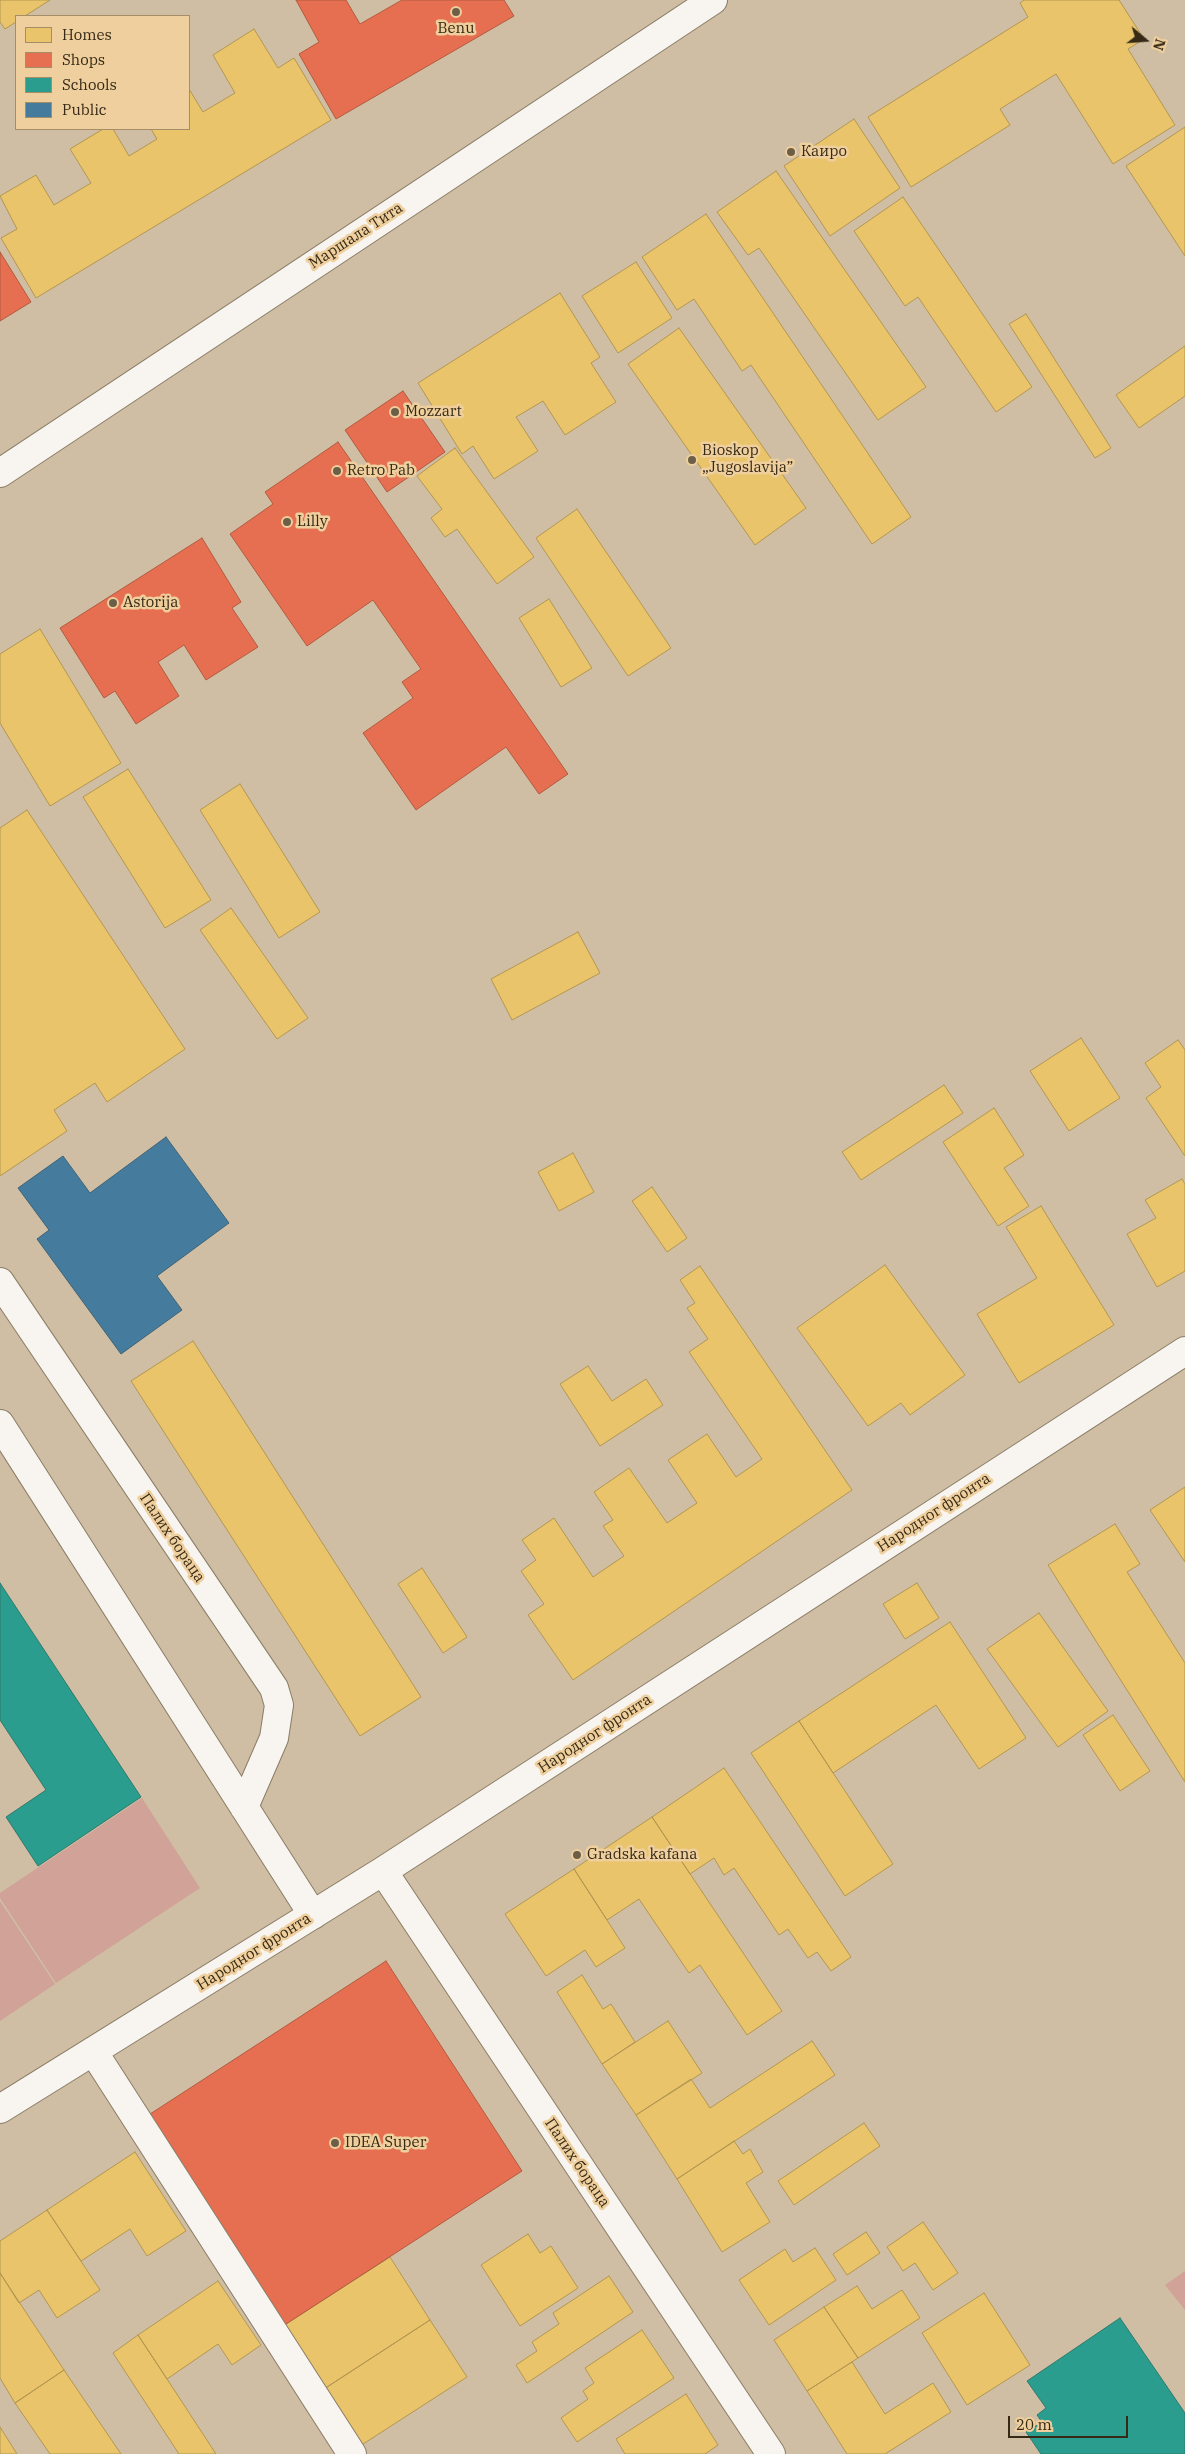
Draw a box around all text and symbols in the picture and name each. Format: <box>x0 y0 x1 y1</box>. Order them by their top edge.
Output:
marker: Benu <box>450 6 462 18</box>
legend <box>15 15 190 130</box>
north arrow <box>1120 15 1170 65</box>
place label: Benu <box>438 20 474 38</box>
text: Homes <box>62 25 112 44</box>
text: N <box>1149 37 1170 53</box>
text: Shops <box>62 50 105 69</box>
text: Schools <box>62 75 117 94</box>
text: Public <box>62 100 107 119</box>
place label: Каиро <box>801 143 847 161</box>
marker: Каиро <box>785 146 797 158</box>
street label: Маршала Тита <box>306 199 406 273</box>
place label: Mozzart <box>405 403 462 421</box>
marker: Mozzart <box>389 406 401 418</box>
place label: Bioskop „Jugoslavija” <box>702 442 793 477</box>
marker: Bioskop „Jugoslavija” <box>686 454 698 466</box>
place label: Retro Pab <box>347 462 415 480</box>
marker: Retro Pab <box>331 465 343 477</box>
place label: Lilly <box>297 513 328 531</box>
marker: Lilly <box>281 516 293 528</box>
place label: Astorija <box>123 594 178 612</box>
marker: Astorija <box>107 597 119 609</box>
street label: Народног фронта <box>874 1470 994 1556</box>
street label: Палих бораца <box>136 1490 208 1586</box>
street label: Народног фронта <box>535 1691 655 1777</box>
place label: Gradska kafana <box>587 1846 697 1864</box>
marker: Gradska kafana <box>571 1849 583 1861</box>
street label: Народног фронта <box>194 1910 314 1994</box>
street label: Палих бораца <box>541 2115 613 2211</box>
place label: IDEA Super <box>345 2134 426 2152</box>
marker: IDEA Super <box>329 2137 341 2149</box>
scale bar <box>1010 2406 1130 2438</box>
text: 20 m <box>1016 2415 1052 2434</box>

